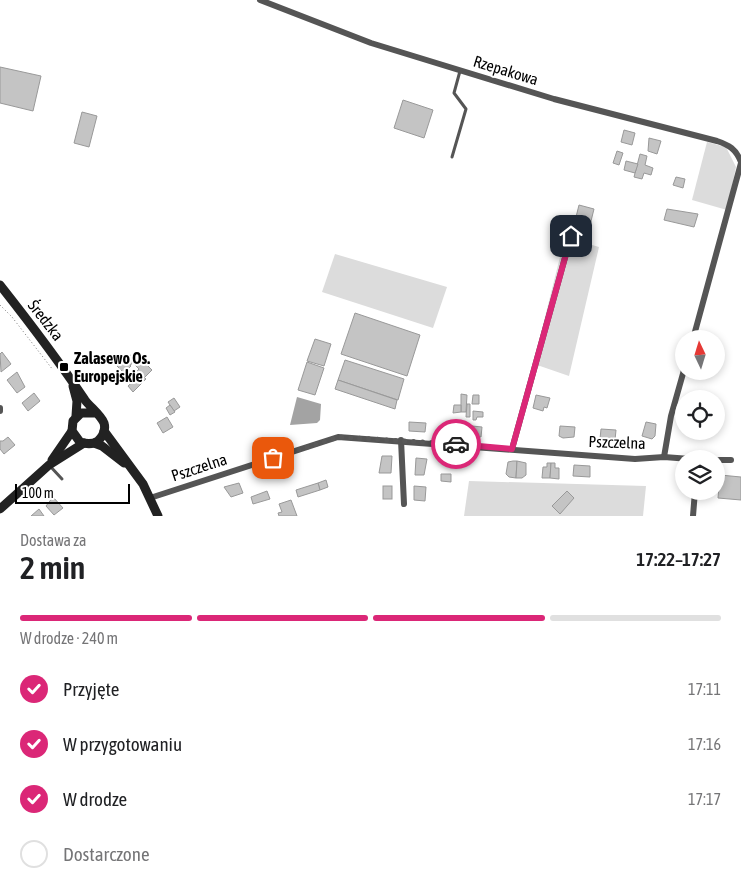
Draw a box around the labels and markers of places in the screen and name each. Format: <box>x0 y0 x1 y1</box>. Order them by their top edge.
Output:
pin <box>550 215 592 257</box>
place label: Zalasewo Os. Europejskie <box>74 349 150 385</box>
marker: Zalasewo Os. Europejskie <box>58 361 70 373</box>
pin <box>252 437 294 479</box>

